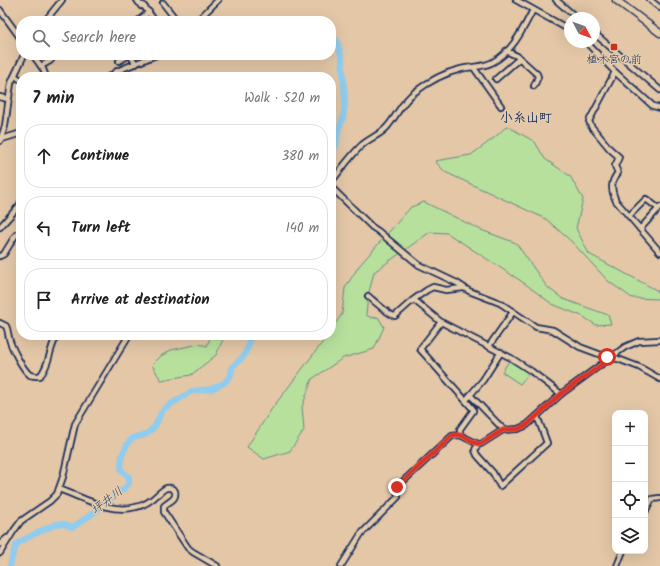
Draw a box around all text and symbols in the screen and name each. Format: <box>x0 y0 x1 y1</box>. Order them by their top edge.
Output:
north arrow <box>564 12 600 48</box>
search box <box>16 16 336 60</box>
text: Search here <box>62 26 136 50</box>
icon: search <box>30 27 52 49</box>
marker: 植木宮の前 <box>609 42 619 52</box>
place label: 植木宮の前 <box>587 51 642 69</box>
text: 7 min <box>32 85 74 112</box>
text: Walk · 520 m <box>244 88 320 109</box>
district label: 小糸山町 <box>500 108 552 129</box>
text: Continue <box>71 144 129 168</box>
icon: ahead <box>33 145 55 167</box>
text: 380 m <box>282 146 319 167</box>
text: Turn left <box>71 216 131 240</box>
icon: left <box>33 217 55 239</box>
text: 140 m <box>286 218 319 239</box>
text: Arrive at destination <box>71 288 210 312</box>
icon: arrive <box>33 289 55 311</box>
route start <box>598 348 616 366</box>
map controls <box>612 410 648 554</box>
button: + <box>612 410 648 446</box>
button: − <box>612 446 648 482</box>
route end <box>388 478 406 496</box>
water label: 坪井川 <box>87 482 127 520</box>
button: locate <box>612 482 648 518</box>
button: layers <box>612 518 648 554</box>

